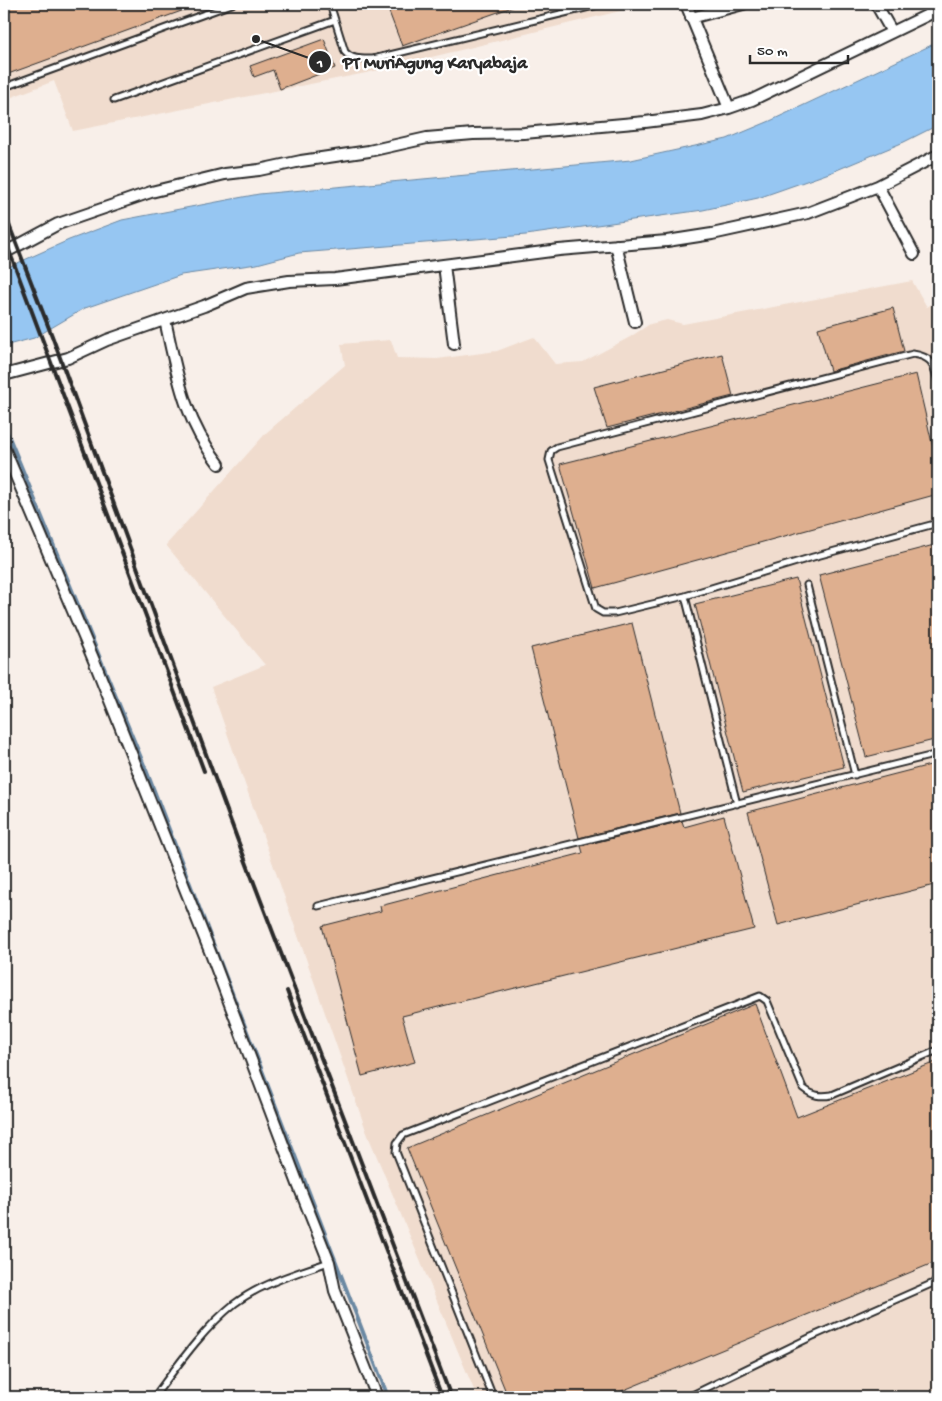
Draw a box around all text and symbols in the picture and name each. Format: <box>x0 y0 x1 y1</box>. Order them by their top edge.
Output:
scale bar <box>750 32 847 64</box>
text: 50 m <box>757 43 788 61</box>
callout: PT MuriAgung Karyabaja <box>308 45 537 78</box>
text: PT MuriAgung Karyabaja <box>342 54 528 75</box>
text: 1 <box>316 55 323 73</box>

